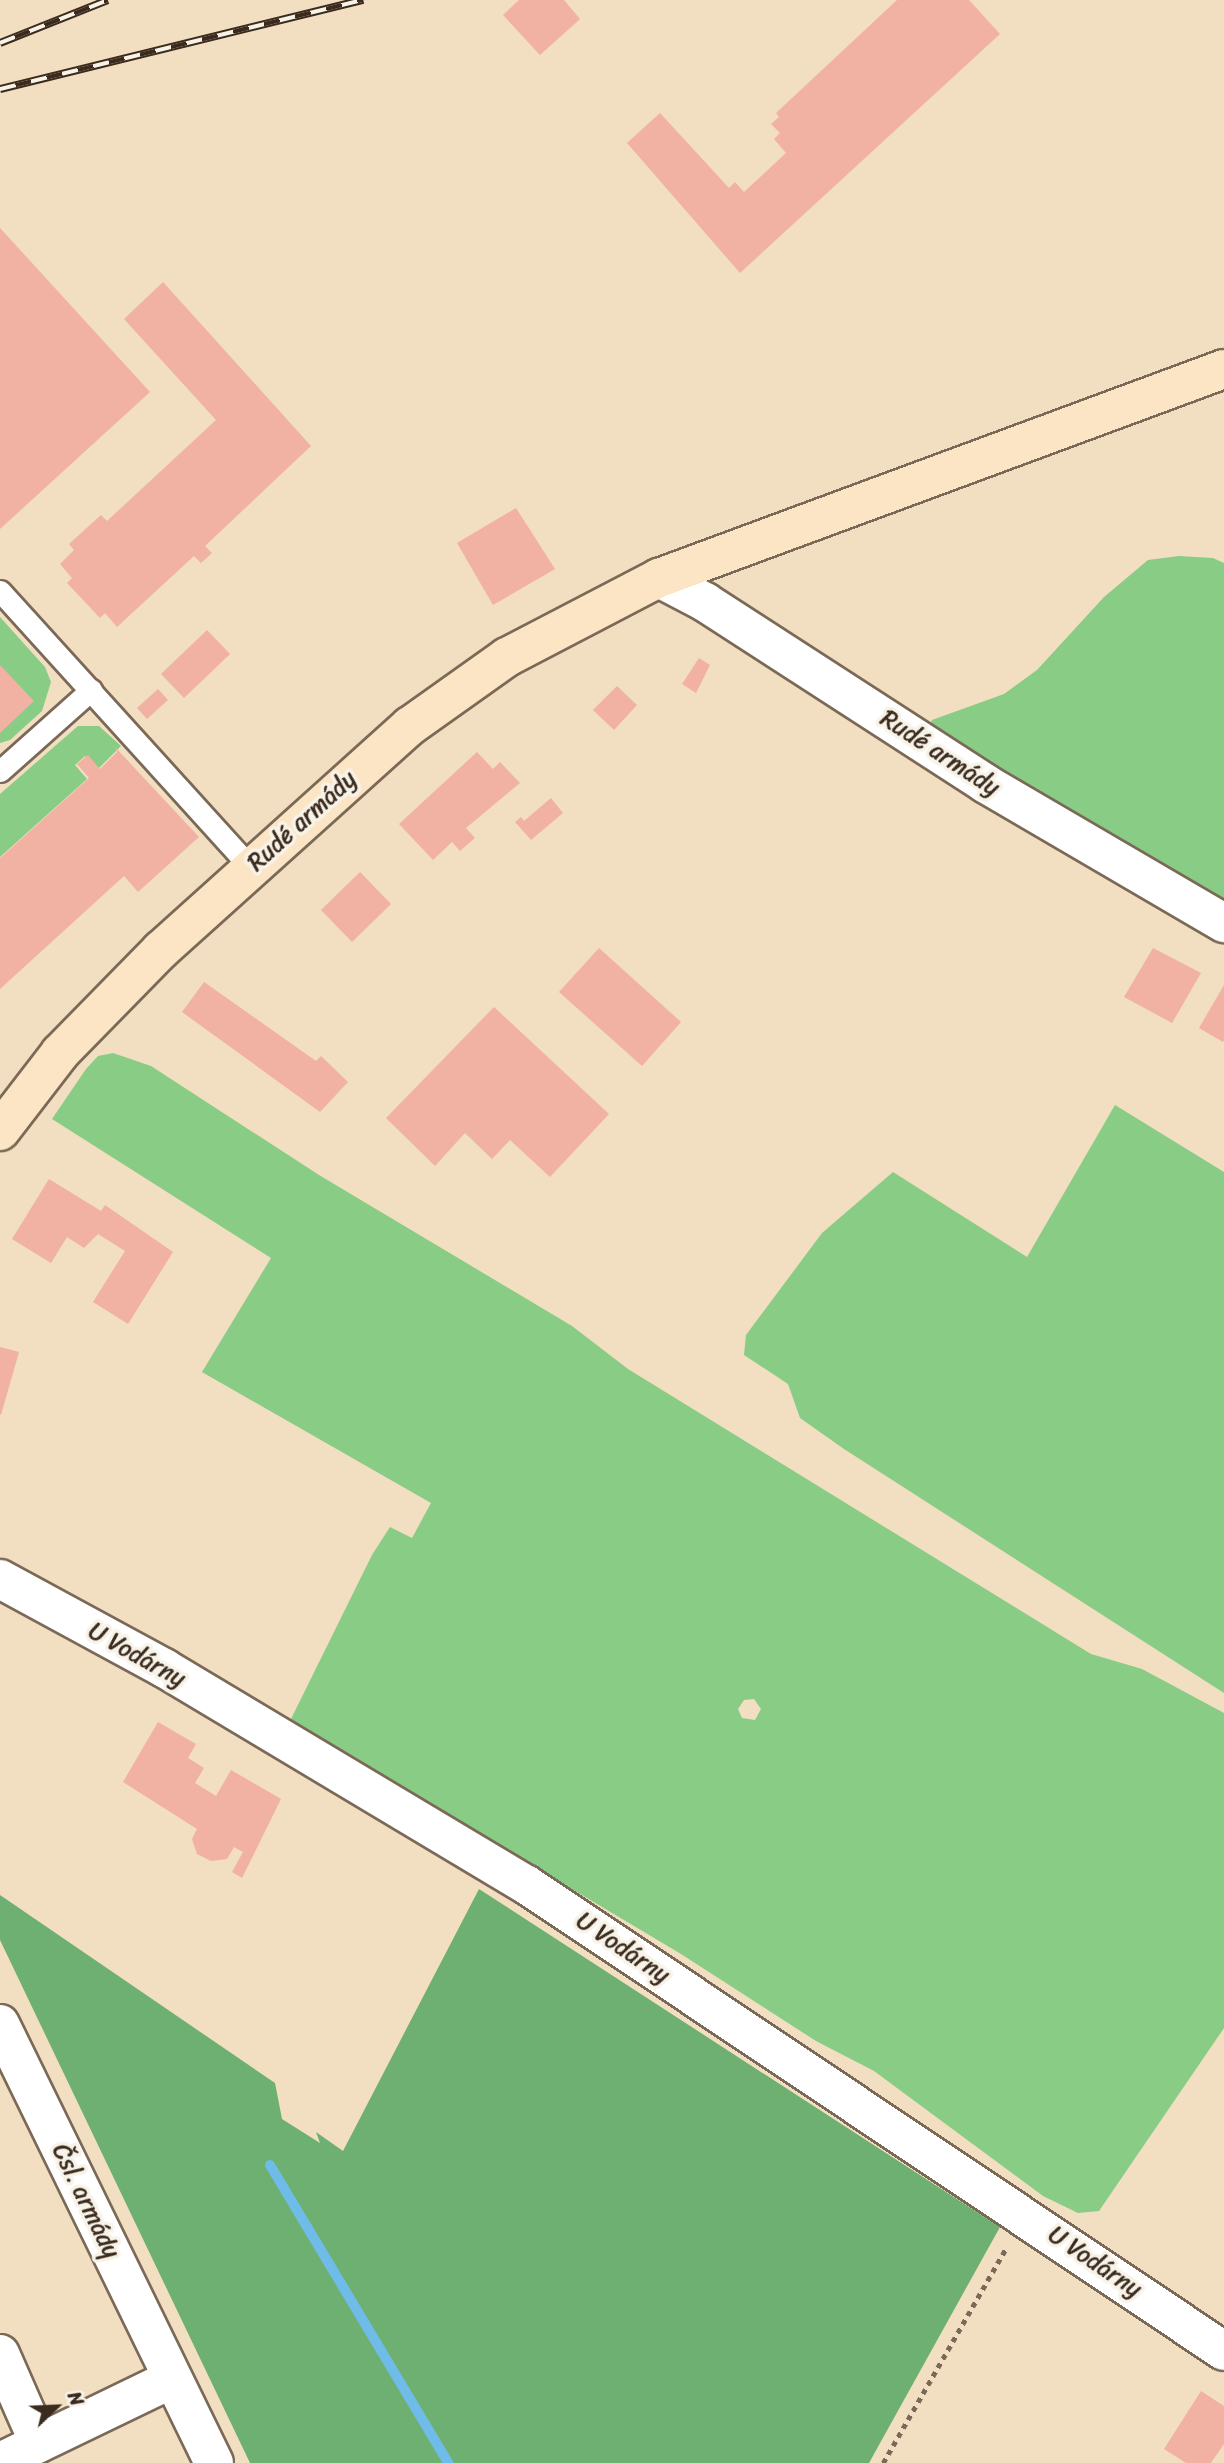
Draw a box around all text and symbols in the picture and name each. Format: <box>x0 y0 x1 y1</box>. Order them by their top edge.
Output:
street label: Rudé armády <box>875 704 1005 802</box>
street label: Rudé armády <box>242 765 362 877</box>
street label: U Vodárny <box>83 1617 191 1693</box>
street label: U Vodárny <box>571 1906 675 1990</box>
street label: Čsl. armády <box>46 2139 126 2263</box>
street label: U Vodárny <box>1043 2220 1147 2304</box>
north arrow <box>21 2372 91 2442</box>
text: N <box>58 2386 94 2411</box>

